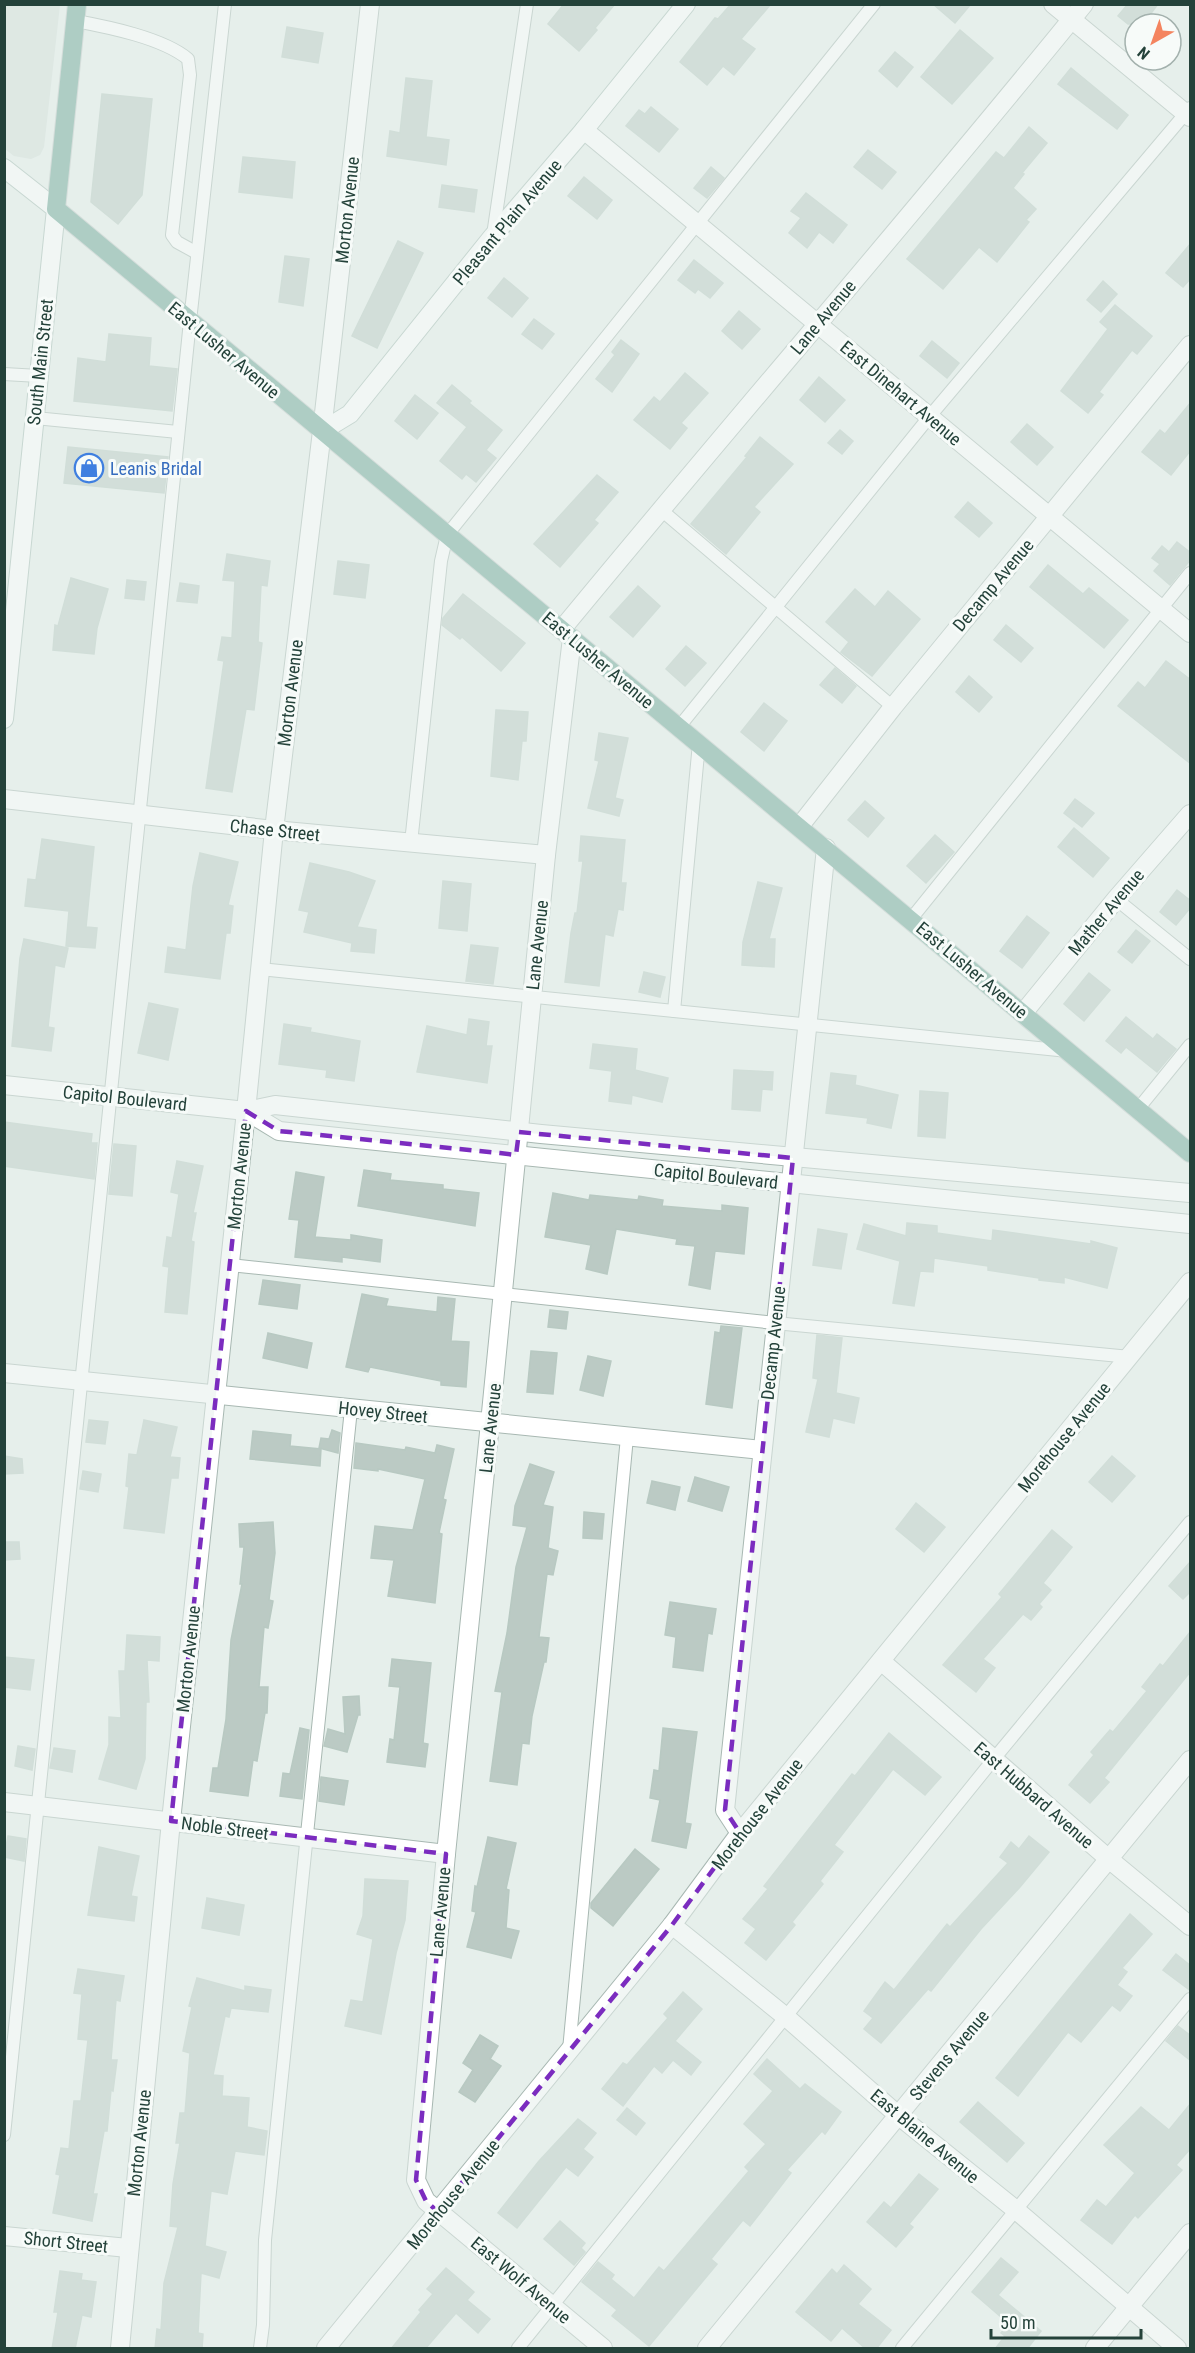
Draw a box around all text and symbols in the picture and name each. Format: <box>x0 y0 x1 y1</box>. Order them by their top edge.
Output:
north arrow <box>1123 12 1183 72</box>
text: N <box>1134 43 1154 64</box>
street label: Morton Avenue <box>331 155 363 265</box>
street label: Pleasant Plain Avenue <box>448 155 566 289</box>
street label: Lane Avenue <box>786 276 860 358</box>
street label: East Lusher Avenue <box>164 297 284 403</box>
street label: South Main Street <box>23 298 57 426</box>
street label: East Dinehart Avenue <box>836 336 966 450</box>
shop icon: Leanis Bridal <box>73 452 105 484</box>
place label: Leanis Bridal <box>110 458 202 479</box>
street label: Decamp Avenue <box>948 535 1038 635</box>
street label: East Lusher Avenue <box>538 607 658 713</box>
street label: Morton Avenue <box>273 638 307 748</box>
street label: Chase Street <box>229 815 321 845</box>
street label: Mather Avenue <box>1064 865 1148 959</box>
street label: Lane Avenue <box>522 899 552 991</box>
street label: East Lusher Avenue <box>912 917 1032 1023</box>
street label: Capitol Boulevard <box>62 1081 188 1115</box>
street label: Morton Avenue <box>223 1121 255 1231</box>
street label: Capitol Boulevard <box>653 1159 779 1193</box>
street label: Decamp Avenue <box>757 1285 789 1401</box>
street label: Morehouse Avenue <box>1013 1378 1115 1496</box>
street label: Lane Avenue <box>475 1382 505 1474</box>
street label: Hovey Street <box>337 1397 429 1427</box>
street label: Morton Avenue <box>172 1604 204 1714</box>
street label: East Hubbard Avenue <box>970 1737 1098 1853</box>
street label: Morehouse Avenue <box>707 1754 807 1874</box>
street label: Noble Street <box>180 1812 270 1844</box>
street label: Lane Avenue <box>426 1866 454 1958</box>
street label: Stevens Avenue <box>905 2005 993 2105</box>
street label: East Blaine Avenue <box>867 2085 983 2187</box>
street label: Morton Avenue <box>123 2088 155 2198</box>
street label: Morehouse Avenue <box>402 2135 504 2253</box>
street label: Short Street <box>23 2227 109 2257</box>
street label: East Wolf Avenue <box>467 2232 575 2328</box>
scale bar <box>991 2302 1141 2340</box>
text: 50 m <box>1000 2312 1035 2333</box>

